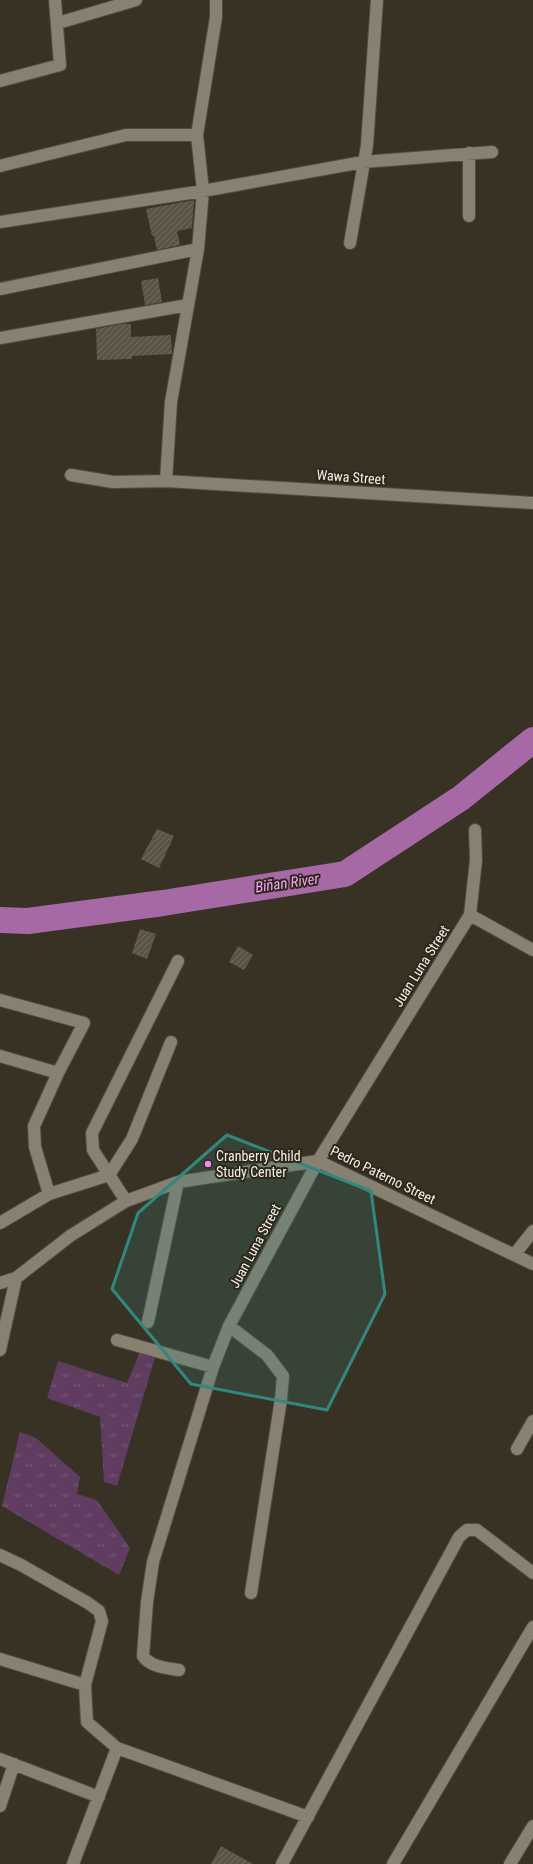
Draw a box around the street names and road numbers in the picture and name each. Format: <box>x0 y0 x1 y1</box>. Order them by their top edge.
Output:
street label: Wawa Street <box>316 467 386 487</box>
street label: Juan Luna Street <box>390 922 452 1010</box>
street label: Pedro Paterno Street <box>328 1143 438 1207</box>
street label: Juan Luna Street <box>226 1201 284 1291</box>

